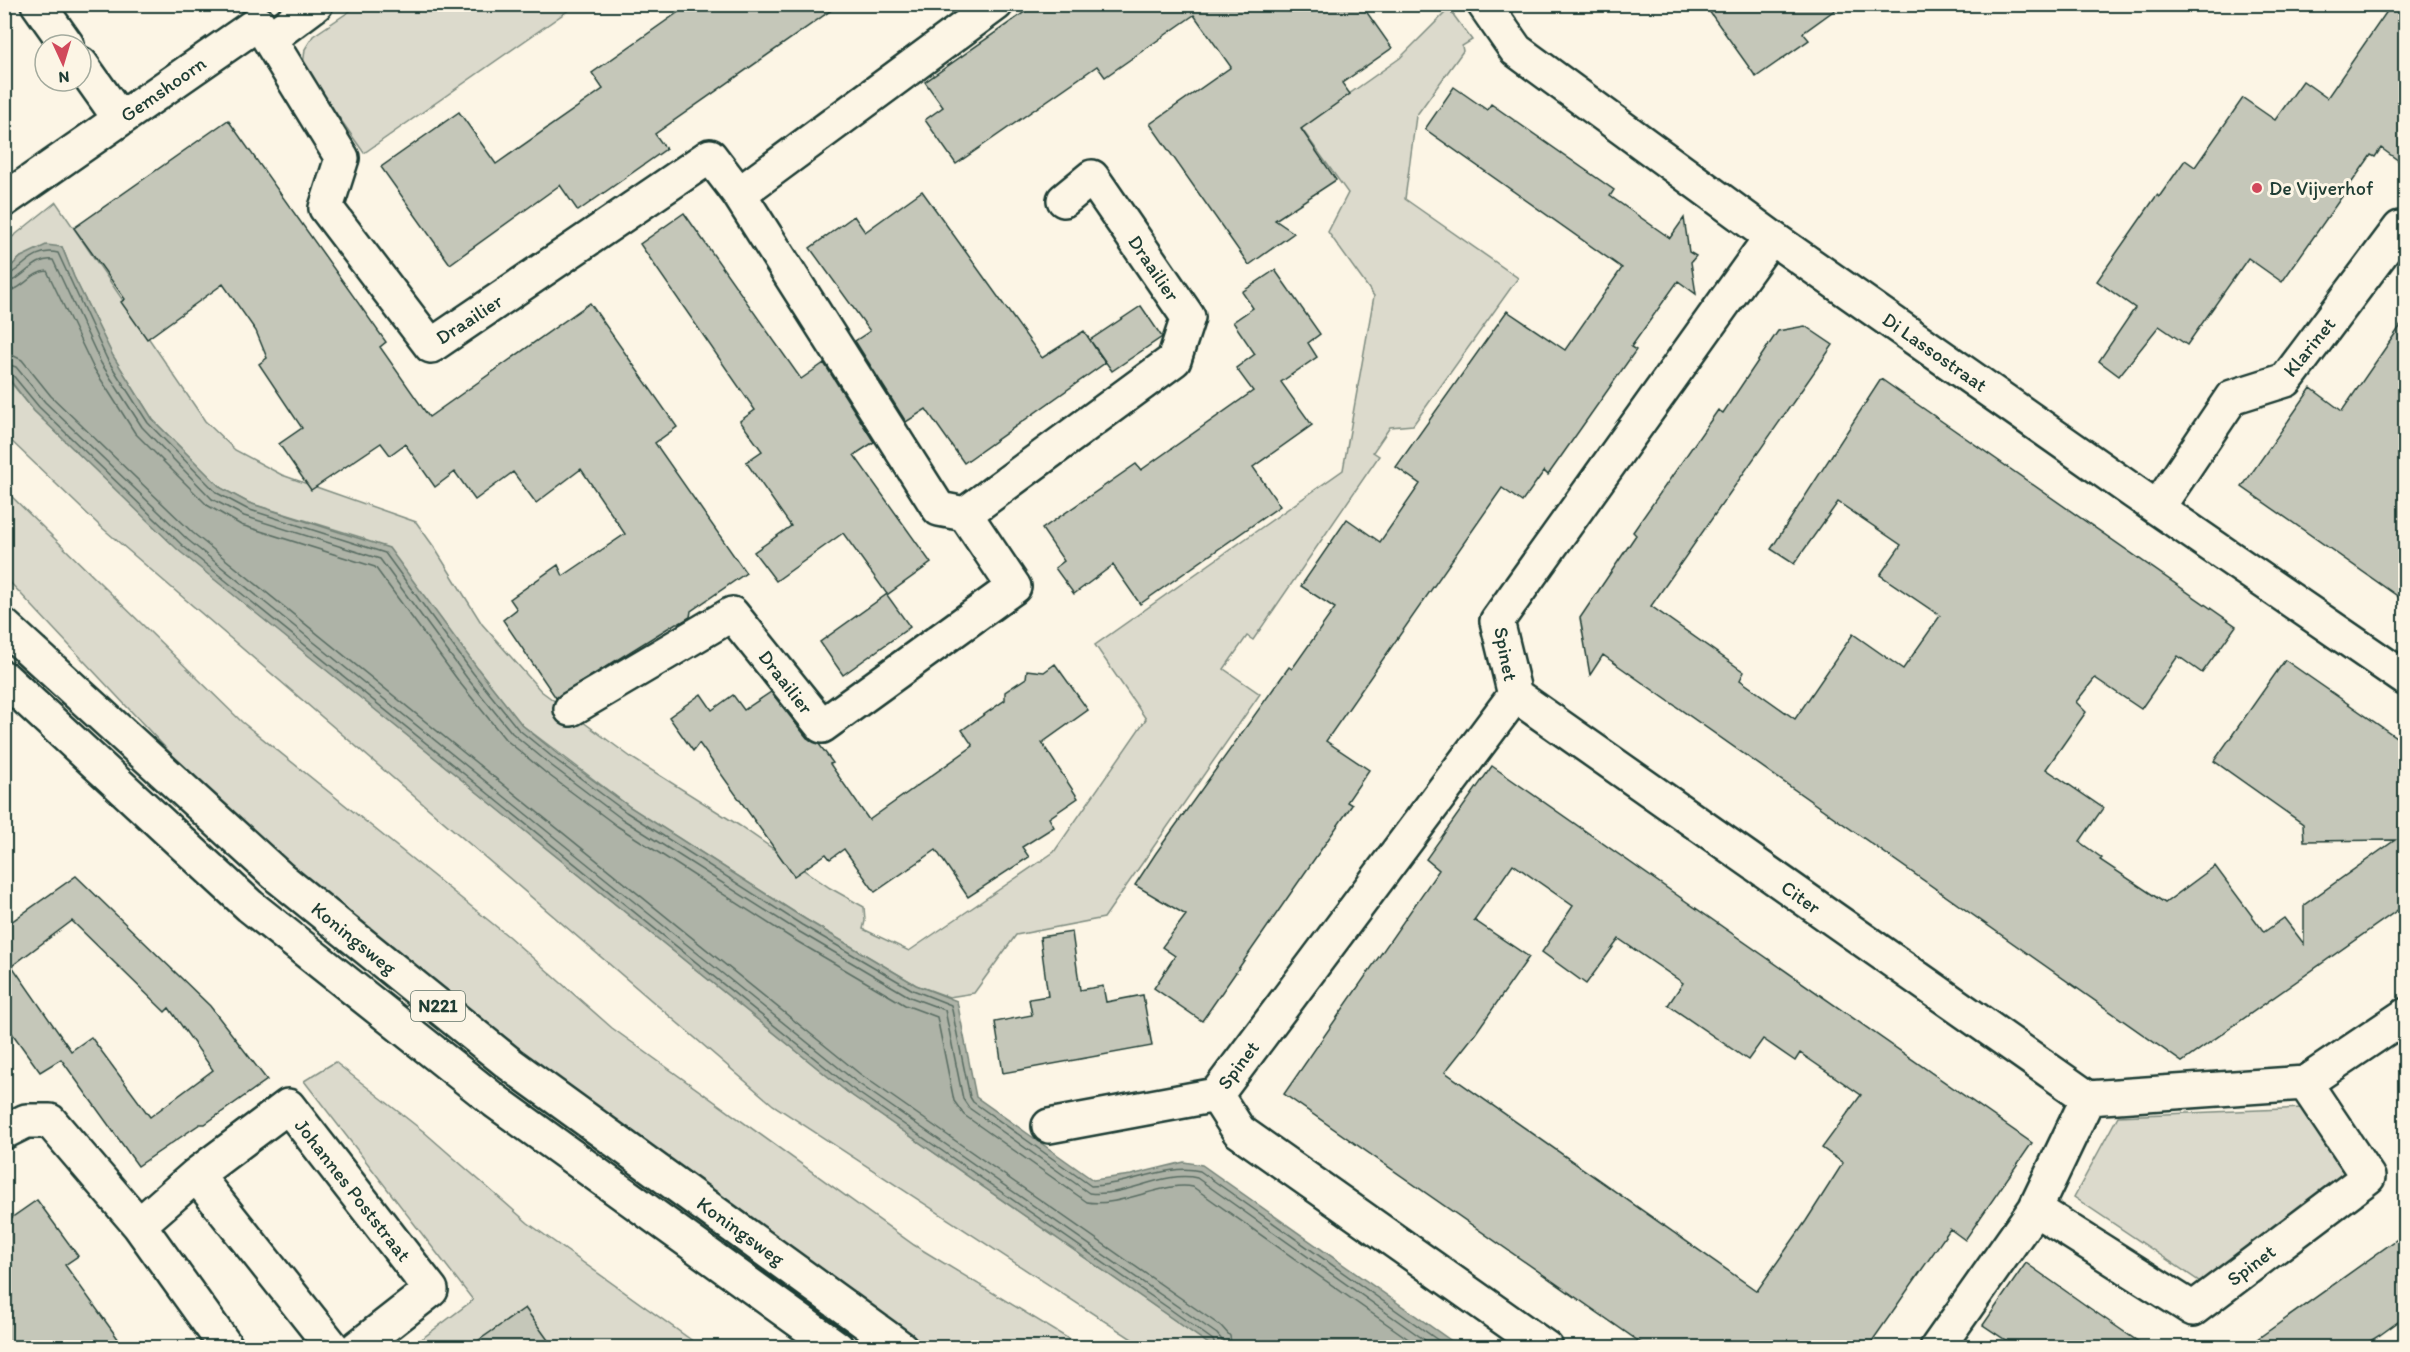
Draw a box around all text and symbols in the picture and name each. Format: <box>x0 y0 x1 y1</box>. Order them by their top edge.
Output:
north arrow <box>33 33 93 93</box>
street label: Gemshoorn <box>116 51 211 127</box>
text: N <box>58 68 70 87</box>
place label: De Vijverhof <box>2269 176 2374 200</box>
marker: De Vijverhof <box>2250 181 2264 195</box>
street label: Draailier <box>1123 230 1185 306</box>
street label: Draailier <box>431 289 507 349</box>
street label: Di Lassostraat <box>1878 307 1992 397</box>
street label: Klarinet <box>2278 312 2340 382</box>
street label: Spinet <box>1489 625 1523 683</box>
street label: Draailier <box>754 645 818 719</box>
street label: Citer <box>1777 875 1826 919</box>
street label: Koningsweg <box>307 896 402 980</box>
road number: N221 <box>411 991 465 1021</box>
street label: Spinet <box>1212 1036 1264 1094</box>
street label: Johannes Poststraat <box>290 1114 416 1266</box>
street label: Koningsweg <box>692 1191 790 1271</box>
street label: Spinet <box>2222 1239 2280 1291</box>

